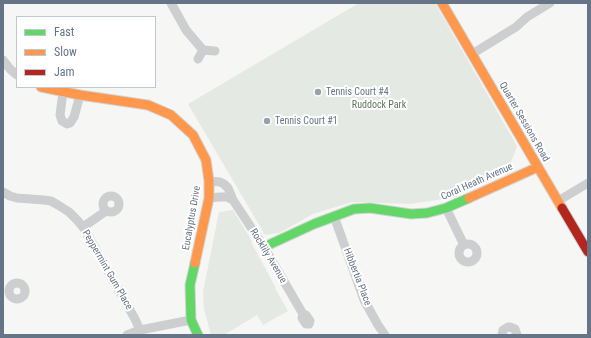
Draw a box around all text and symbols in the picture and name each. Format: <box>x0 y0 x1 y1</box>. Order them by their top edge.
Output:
legend <box>16 16 156 88</box>
text: Fast <box>54 25 74 39</box>
text: Slow <box>54 45 77 59</box>
text: Jam <box>54 65 75 79</box>
street label: Quarter Sessions Road <box>496 80 552 164</box>
place label: Tennis Court #4 <box>326 86 389 98</box>
marker: Tennis Court #4 <box>313 87 323 97</box>
park label: Ruddock Park <box>352 99 406 111</box>
place label: Tennis Court #1 <box>275 115 338 127</box>
marker: Tennis Court #1 <box>262 116 272 126</box>
street label: Coral Heath Avenue <box>439 161 515 203</box>
street label: Eucalyptus Drive <box>180 185 204 251</box>
street label: Rocklily Avenue <box>247 227 289 285</box>
street label: Peppermint Gum Place <box>79 228 135 312</box>
street label: Hibbertia Place <box>341 247 373 307</box>

